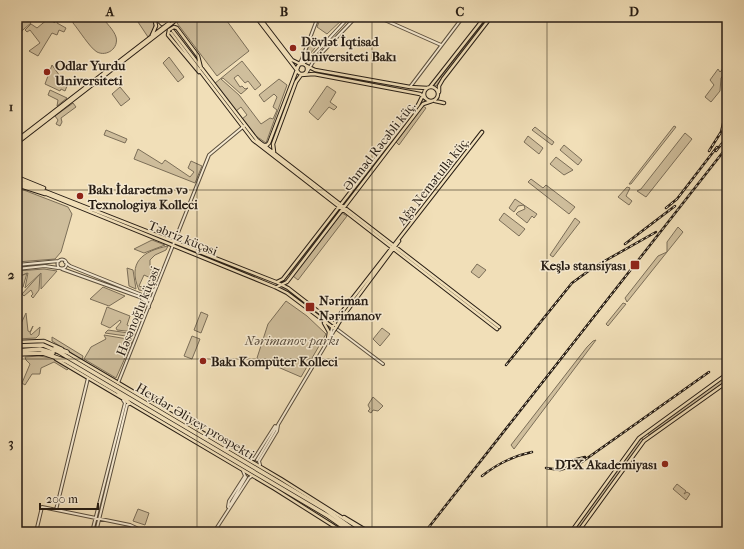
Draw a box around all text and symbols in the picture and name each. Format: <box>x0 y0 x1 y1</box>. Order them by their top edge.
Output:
text: A <box>105 4 115 19</box>
text: B <box>280 4 289 19</box>
text: C <box>456 4 465 19</box>
text: D <box>629 4 639 19</box>
place label: Dövlət İqtisad Universiteti Bakı <box>300 34 397 64</box>
marker: Dövlət İqtisad Universiteti Bakı <box>288 43 298 53</box>
place label: Odlar Yurdu Universiteti <box>54 58 126 88</box>
marker: Odlar Yurdu Universiteti <box>42 67 52 77</box>
street label: Əhməd Rəcəbli küç. <box>340 98 419 194</box>
text: 1 <box>9 99 14 114</box>
street label: Ağa Nemətulla küç. <box>394 134 473 229</box>
place label: Bakı İdarəetmə və Texnologiya Kolleci <box>87 182 198 213</box>
marker: Bakı İdarəetmə və Texnologiya Kolleci <box>75 191 85 201</box>
street label: Təbriz küçəsi <box>146 217 220 260</box>
place label: Keşlə stansiyası <box>541 258 626 274</box>
marker: Keşlə stansiyası <box>629 259 641 271</box>
street label: Həsənoğlu küçəsi <box>113 264 164 358</box>
text: 2 <box>8 267 15 282</box>
place label: Nəriman Nərimanov <box>319 293 383 323</box>
marker: Nəriman Nərimanov <box>304 301 316 313</box>
park label: Nərimanov parkı <box>244 333 340 348</box>
place label: Bakı Kompüter Kolleci <box>211 354 338 370</box>
marker: Bakı Kompüter Kolleci <box>198 356 208 366</box>
street label: Heydər Əliyev prospekti <box>133 380 257 462</box>
text: 3 <box>8 435 14 451</box>
place label: DTX Akademiyası <box>555 457 657 473</box>
marker: DTX Akademiyası <box>660 459 670 469</box>
scale bar <box>40 485 98 511</box>
text: 200 m <box>46 492 78 506</box>

